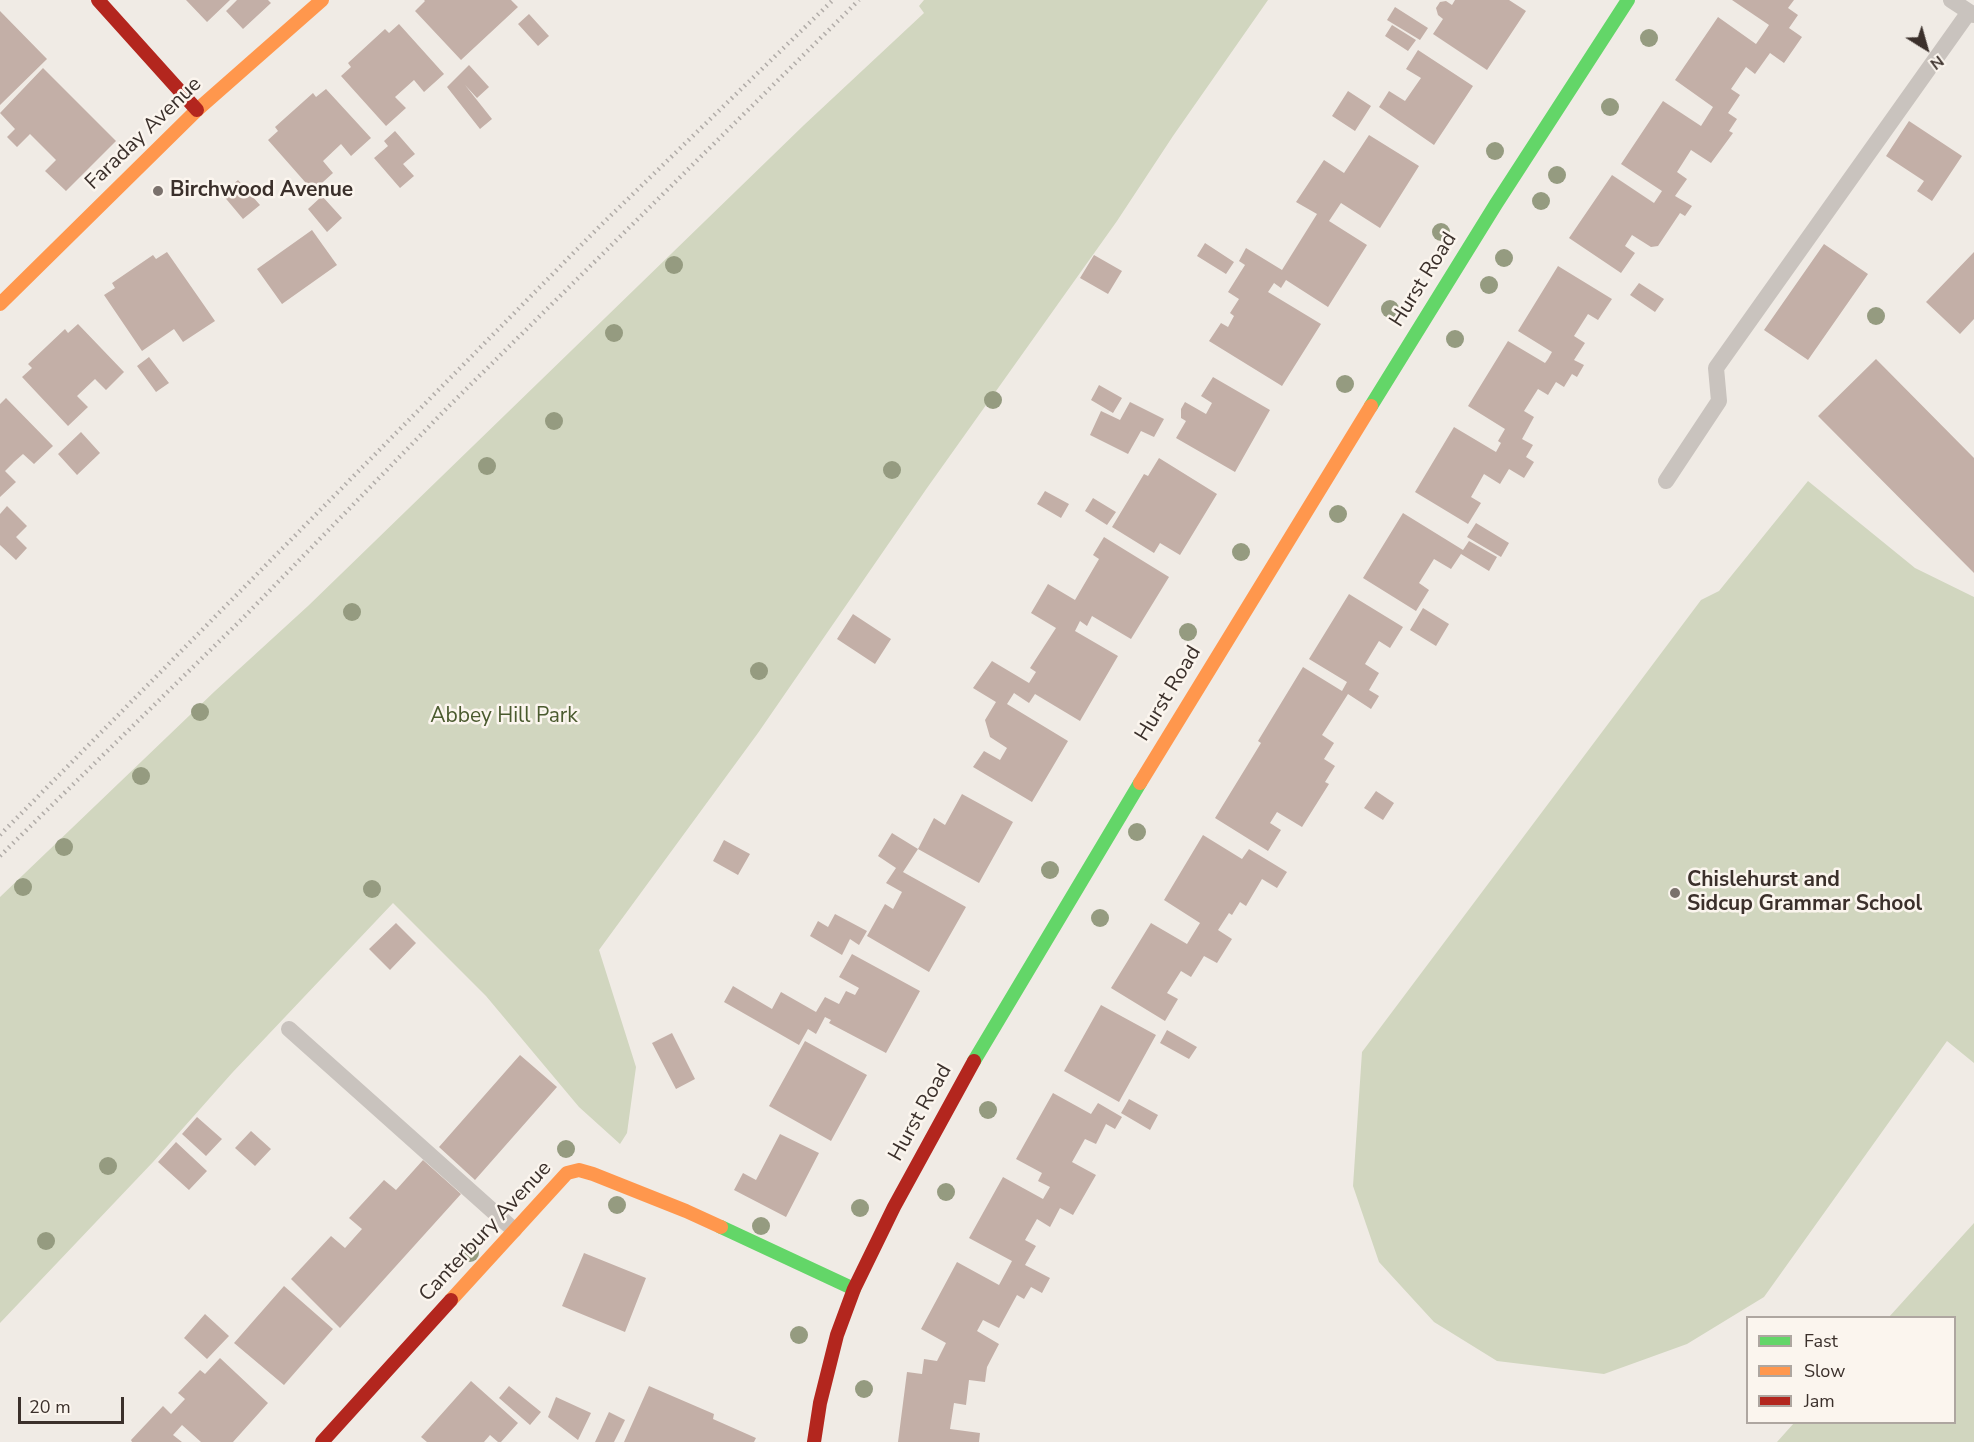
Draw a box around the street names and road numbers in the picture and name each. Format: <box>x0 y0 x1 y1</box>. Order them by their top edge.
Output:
street label: Faraday Avenue <box>81 72 207 196</box>
street label: Hurst Road <box>1385 228 1463 332</box>
street label: Hurst Road <box>1131 642 1207 746</box>
street label: Hurst Road <box>884 1060 958 1166</box>
street label: Canterbury Avenue <box>415 1157 557 1307</box>

